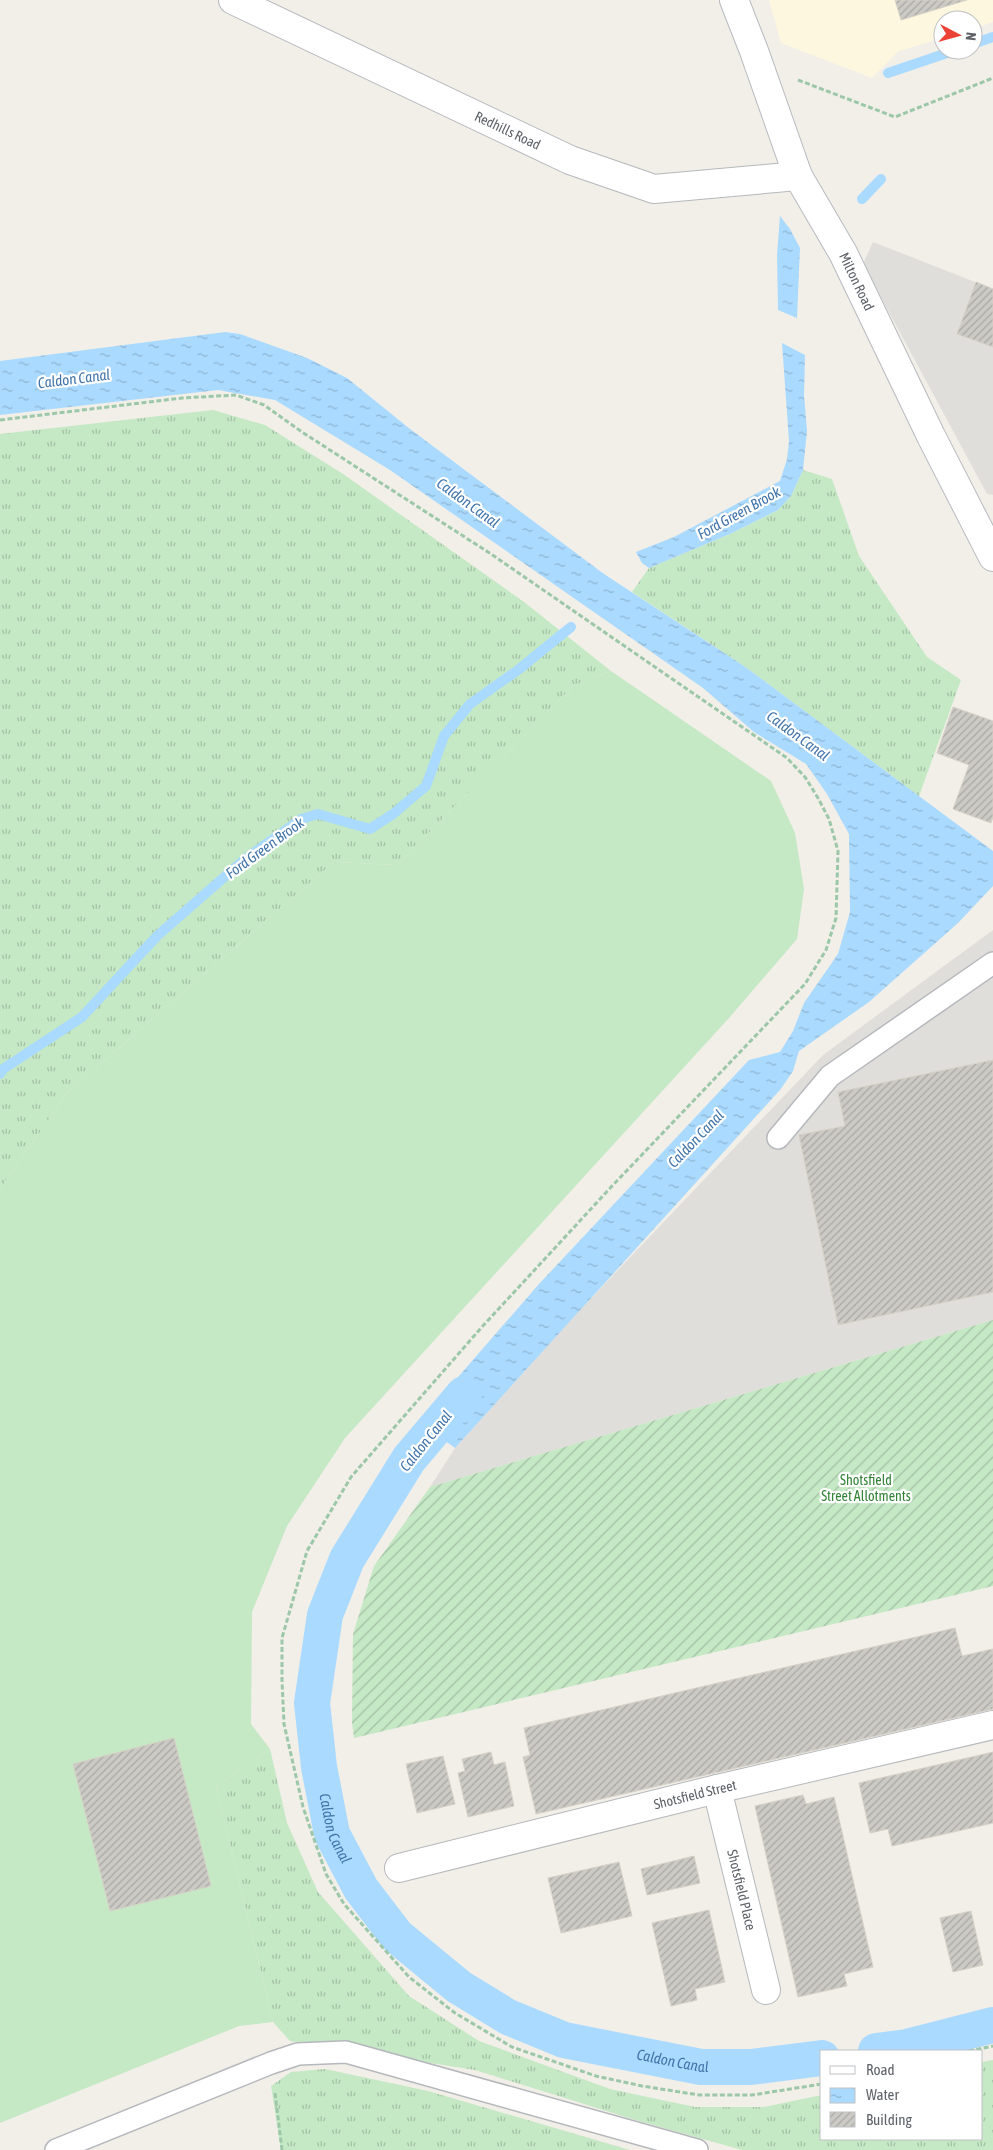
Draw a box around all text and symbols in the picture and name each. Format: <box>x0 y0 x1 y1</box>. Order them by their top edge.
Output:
north arrow <box>933 10 983 60</box>
text: N <box>963 31 979 41</box>
street label: Redhills Road <box>472 108 543 153</box>
street label: Milton Road <box>836 250 877 313</box>
water label: Caldon Canal <box>37 366 111 391</box>
water label: Caldon Canal <box>434 474 503 531</box>
water label: Ford Green Brook <box>694 483 784 542</box>
water label: Caldon Canal <box>764 707 833 764</box>
water label: Ford Green Brook <box>222 813 307 882</box>
water label: Caldon Canal <box>664 1107 727 1171</box>
water label: Caldon Canal <box>396 1407 455 1474</box>
park label: Shotsfield Street Allotments <box>821 1472 911 1504</box>
street label: Shotsfield Street <box>652 1777 738 1812</box>
water label: Caldon Canal <box>316 1792 355 1866</box>
street label: Shotsfield Place <box>724 1848 759 1932</box>
water label: Caldon Canal <box>635 2046 709 2075</box>
legend <box>820 2050 983 2140</box>
text: Road <box>866 2061 895 2078</box>
text: Water <box>866 2086 899 2103</box>
text: Building <box>866 2111 912 2128</box>

